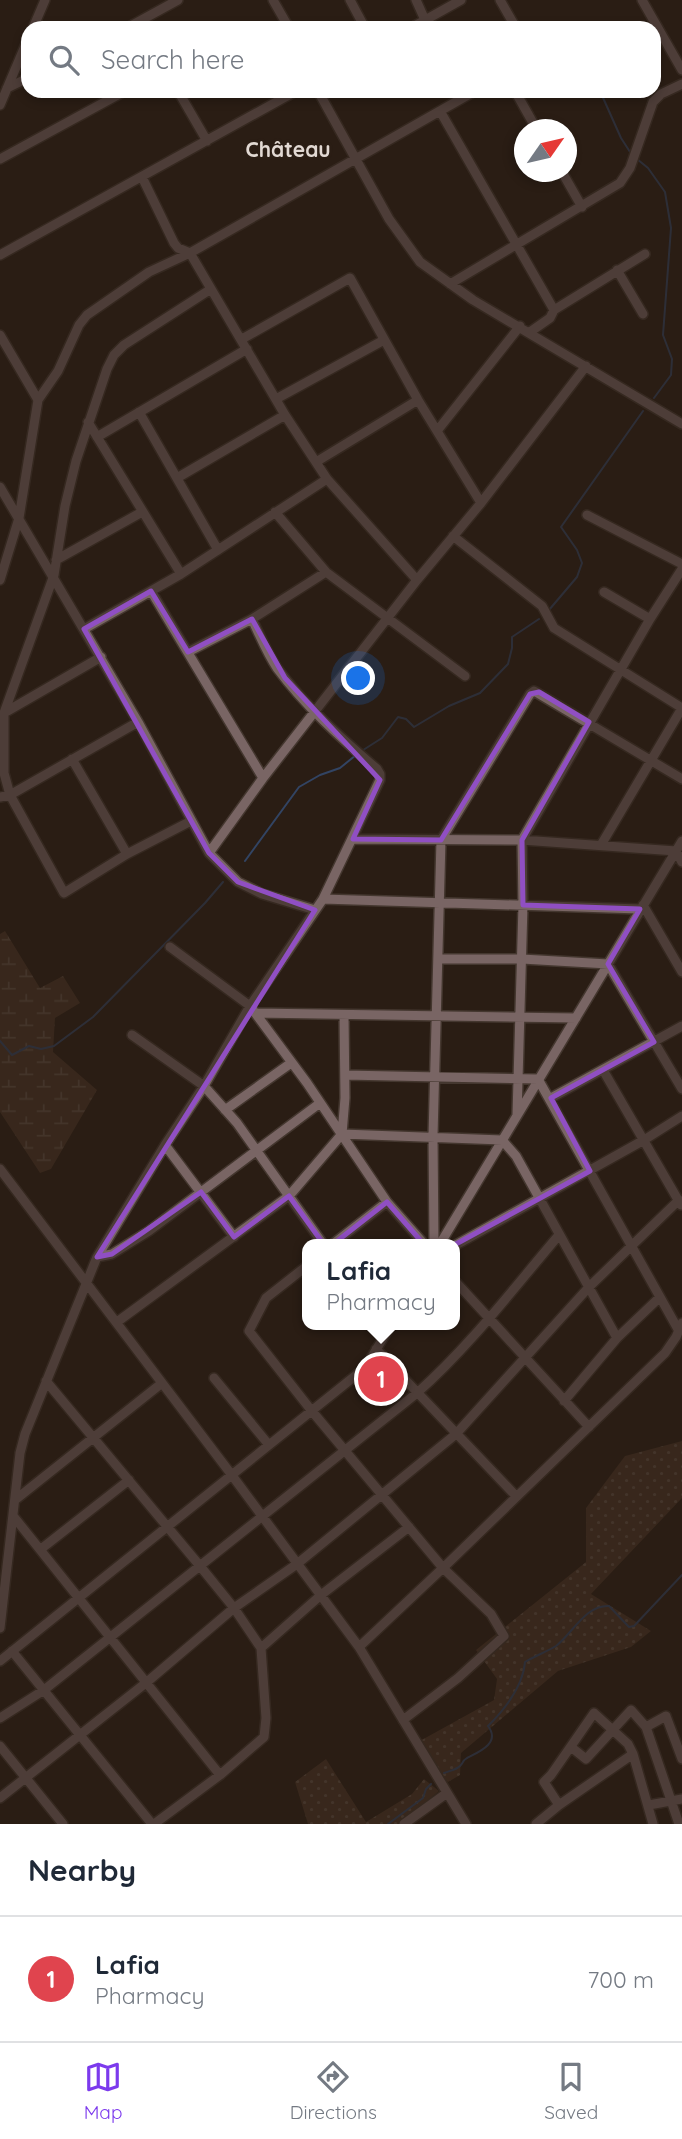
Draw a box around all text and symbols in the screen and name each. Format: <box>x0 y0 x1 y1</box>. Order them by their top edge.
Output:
search box <box>21 21 661 98</box>
icon: search <box>45 41 83 79</box>
text: Search here <box>101 43 245 76</box>
north arrow <box>514 119 577 182</box>
district label: Château <box>246 136 330 162</box>
your location <box>341 661 375 695</box>
popup <box>302 1239 460 1330</box>
text: Lafia <box>326 1254 391 1287</box>
text: Pharmacy <box>326 1287 436 1316</box>
pin: 1 <box>358 1353 404 1405</box>
text: Nearby <box>28 1851 136 1889</box>
text: Lafia <box>95 1948 160 1981</box>
text: 1 <box>47 1965 55 1994</box>
text: 700 m <box>588 1965 654 1994</box>
text: Pharmacy <box>95 1981 204 2010</box>
tab: Map <box>84 2058 122 2124</box>
tab: Directions <box>290 2058 377 2124</box>
tab: Saved <box>544 2058 598 2124</box>

